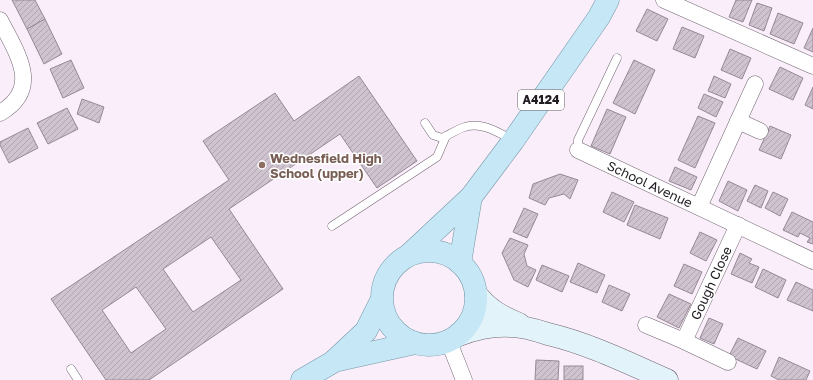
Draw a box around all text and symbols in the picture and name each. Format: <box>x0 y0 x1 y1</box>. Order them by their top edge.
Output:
road number: A4124 <box>518 90 564 110</box>
place label: Wednesfield High School (upper) <box>270 150 382 181</box>
street label: School Avenue <box>605 157 695 211</box>
marker: Wednesfield High School (upper) <box>257 160 267 170</box>
street label: Gough Close <box>687 244 735 322</box>

